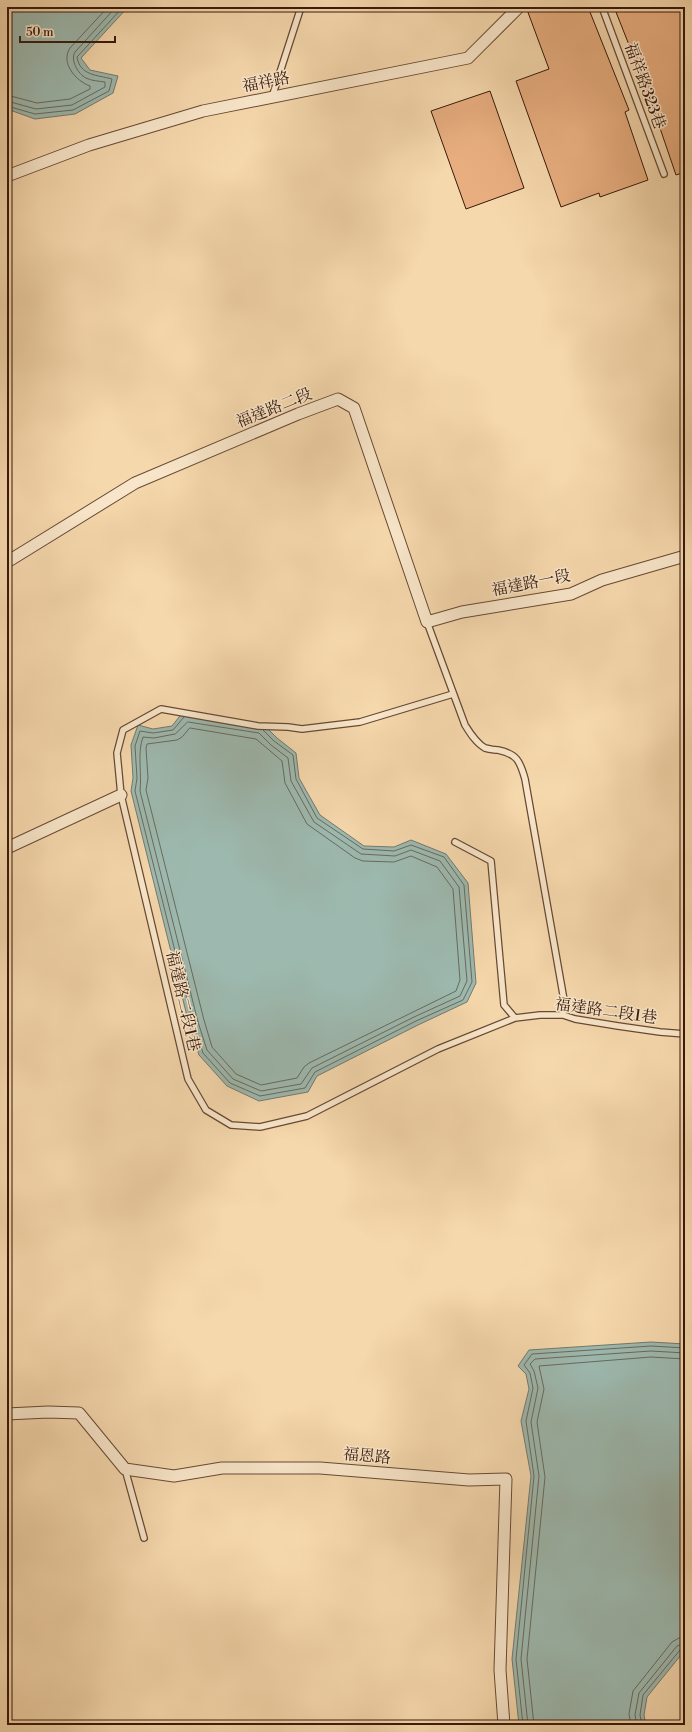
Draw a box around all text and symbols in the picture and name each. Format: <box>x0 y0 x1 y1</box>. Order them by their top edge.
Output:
scale bar <box>20 18 115 44</box>
text: 50 m <box>26 25 54 40</box>
street label: 福祥路323巷 <box>620 40 670 132</box>
street label: 福祥路 <box>241 68 291 96</box>
street label: 福達路二段 <box>233 384 315 432</box>
street label: 福達路一段 <box>490 566 572 600</box>
street label: 福達路二段1巷 <box>162 949 204 1053</box>
street label: 福達路二段1巷 <box>554 994 658 1028</box>
street label: 福恩路 <box>342 1444 392 1468</box>

